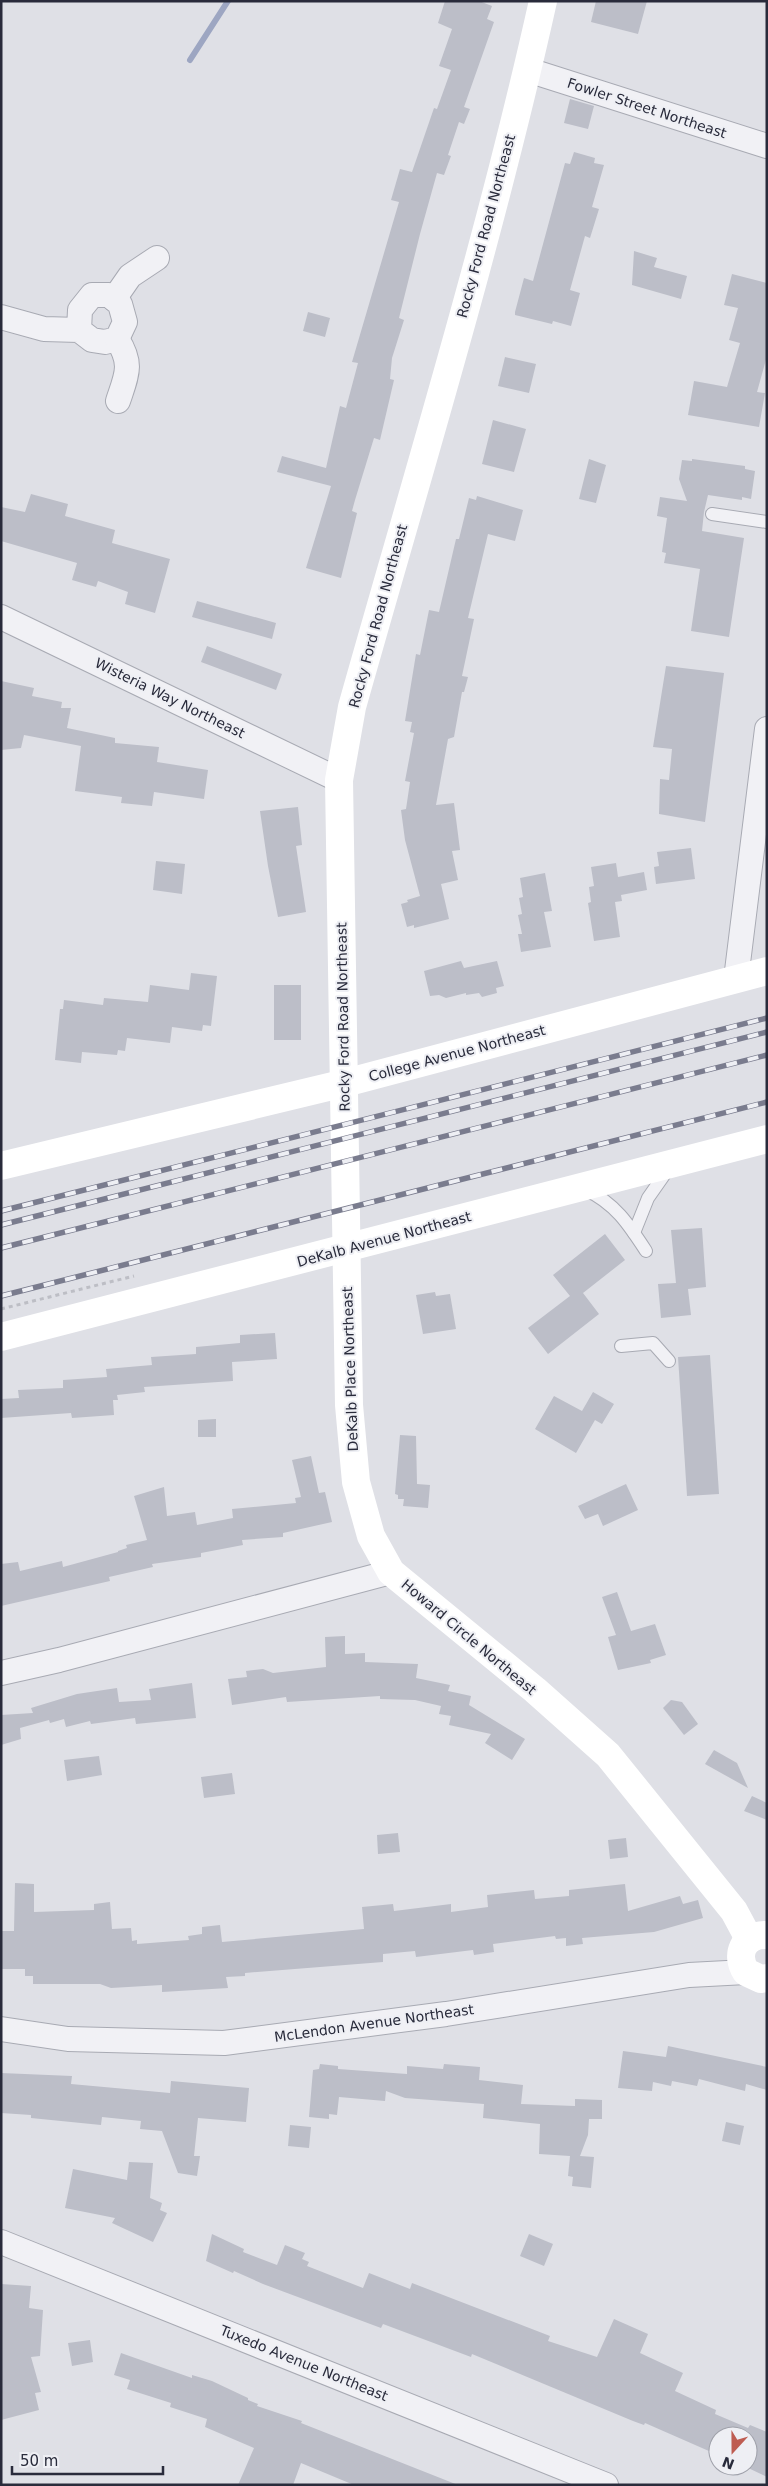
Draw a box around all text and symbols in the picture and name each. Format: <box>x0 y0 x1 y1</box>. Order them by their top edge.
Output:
street label: Fowler Street Northeast <box>565 75 729 141</box>
street label: Rocky Ford Road Northeast <box>454 132 518 320</box>
street label: Rocky Ford Road Northeast <box>346 522 410 710</box>
street label: Wisteria Way Northeast <box>92 655 248 742</box>
street label: Rocky Ford Road Northeast <box>333 922 353 1112</box>
street label: College Avenue Northeast <box>367 1022 548 1084</box>
street label: DeKalb Avenue Northeast <box>295 1208 473 1270</box>
street label: DeKalb Place Northeast <box>339 1286 361 1452</box>
street label: Howard Circle Northeast <box>398 1576 540 1698</box>
street label: McLendon Avenue Northeast <box>273 2001 475 2045</box>
street label: Tuxedo Avenue Northeast <box>217 2322 391 2404</box>
north arrow <box>708 2426 758 2476</box>
scale bar <box>12 2444 164 2476</box>
text: 50 m <box>20 2452 58 2470</box>
text: N <box>720 2454 737 2473</box>

